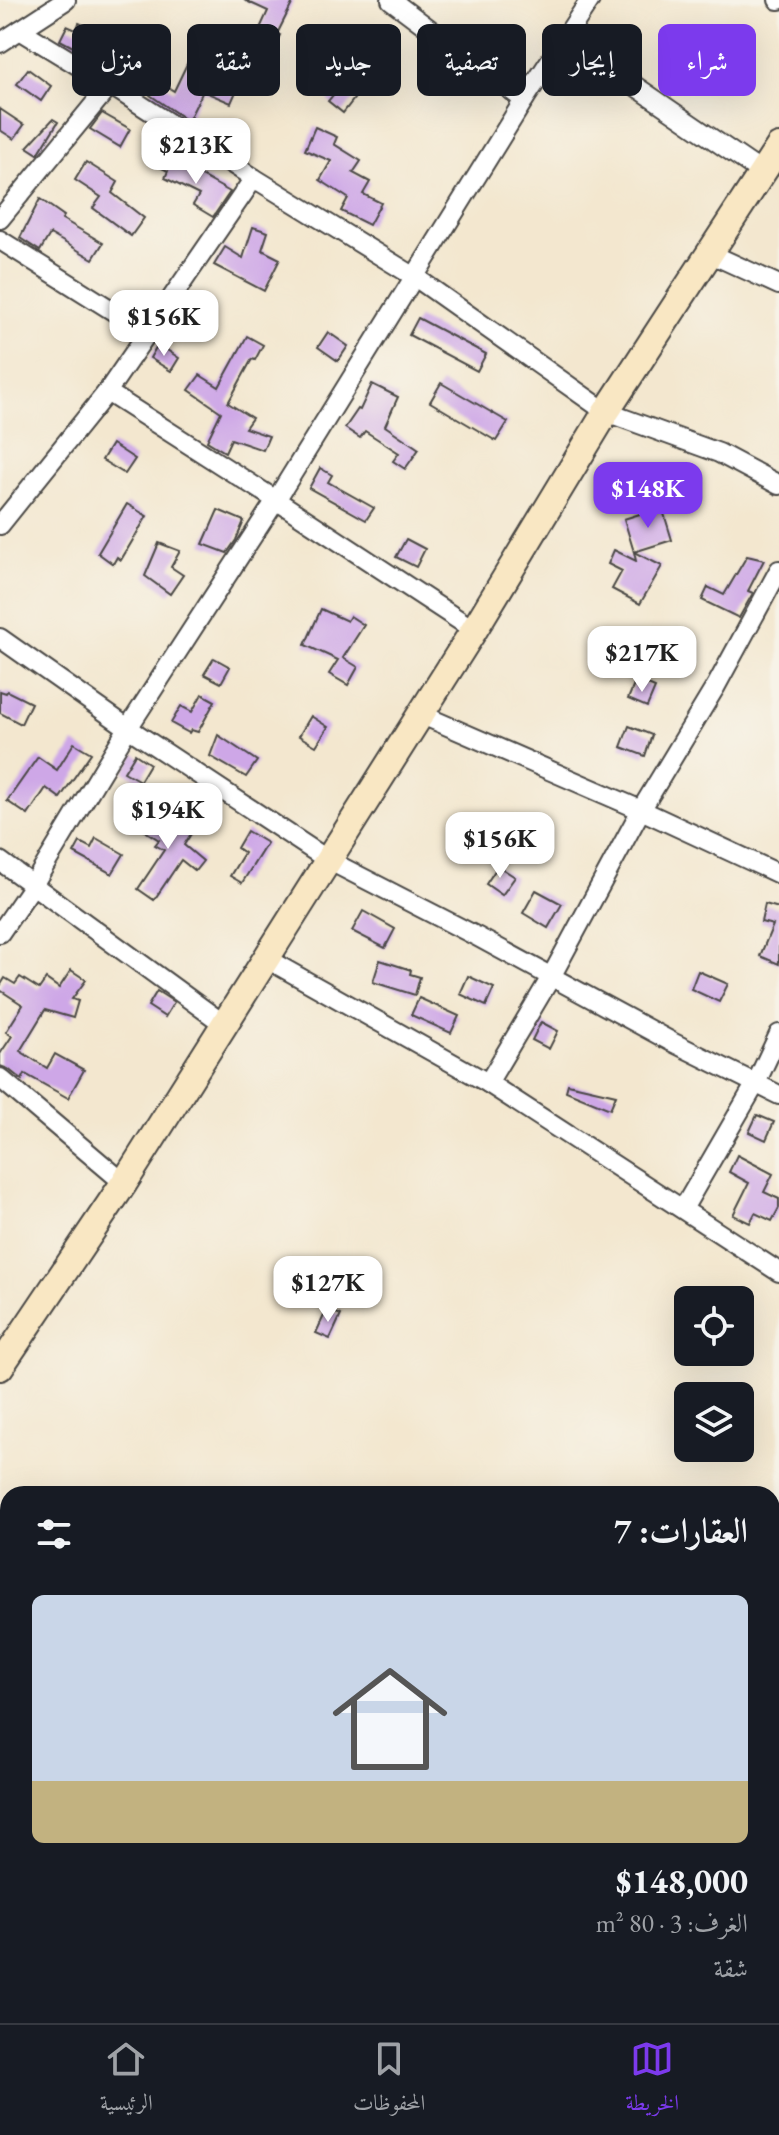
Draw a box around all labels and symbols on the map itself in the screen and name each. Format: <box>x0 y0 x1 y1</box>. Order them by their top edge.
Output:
pin: $213K <box>140 118 252 186</box>
pin: $156K <box>108 290 220 358</box>
pin: $148K <box>592 462 704 530</box>
pin: $217K <box>586 626 698 694</box>
pin: $194K <box>112 783 224 851</box>
pin: $156K <box>444 812 556 880</box>
pin: $127K <box>272 1256 384 1324</box>

